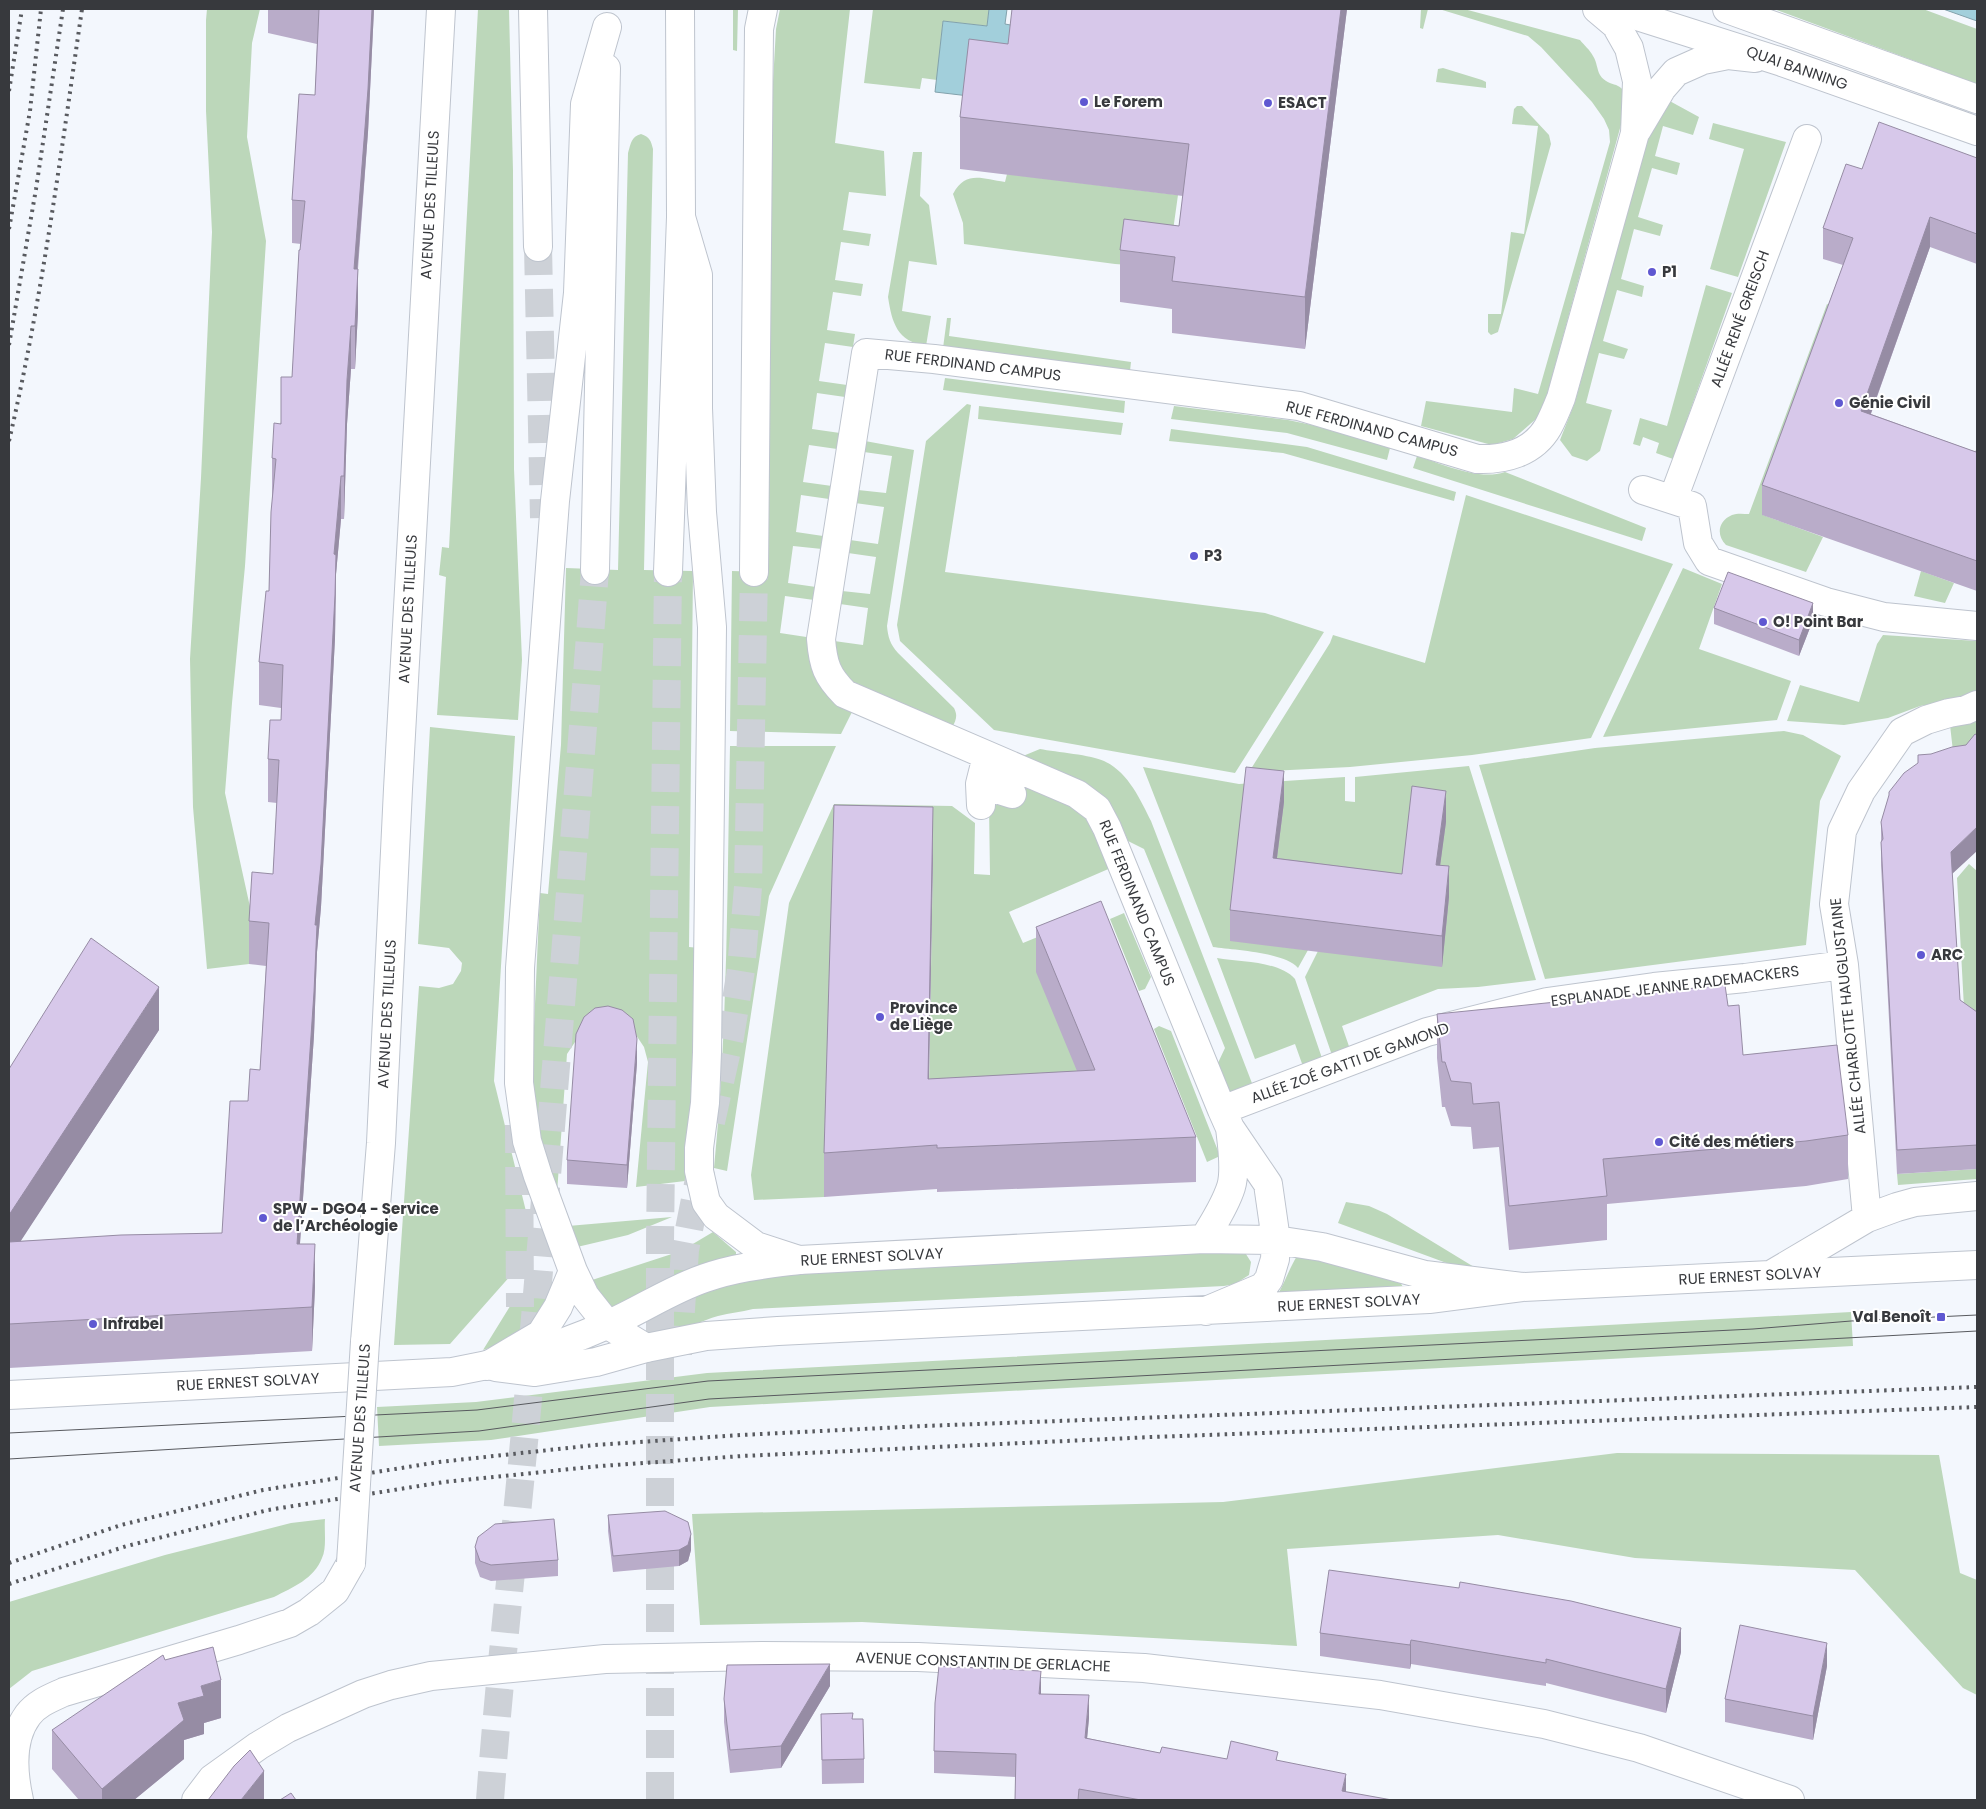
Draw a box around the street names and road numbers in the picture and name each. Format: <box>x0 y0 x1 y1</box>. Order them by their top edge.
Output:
street label: QUAI BANNING <box>1744 40 1851 95</box>
street label: AVENUE DES TILLEULS <box>415 130 444 280</box>
street label: ALLÉE RENÉ GREISCH <box>1705 247 1774 390</box>
street label: RUE FERDINAND CAMPUS <box>884 343 1063 386</box>
street label: RUE FERDINAND CAMPUS <box>1284 395 1461 462</box>
street label: AVENUE DES TILLEULS <box>393 534 422 684</box>
street label: RUE FERDINAND CAMPUS <box>1094 817 1180 989</box>
street label: ALLÉE CHARLOTTE HAUGLUSTAINE <box>1825 897 1870 1135</box>
street label: AVENUE DES TILLEULS <box>372 939 401 1089</box>
street label: ESPLANADE JEANNE RADEMACKERS <box>1550 960 1800 1011</box>
street label: ALLÉE ZOÉ GATTI DE GAMOND <box>1248 1017 1452 1108</box>
street label: RUE ERNEST SOLVAY <box>800 1242 944 1271</box>
street label: RUE ERNEST SOLVAY <box>1678 1261 1822 1290</box>
street label: RUE ERNEST SOLVAY <box>1277 1288 1421 1317</box>
street label: AVENUE DES TILLEULS <box>344 1343 375 1493</box>
street label: RUE ERNEST SOLVAY <box>176 1367 320 1396</box>
street label: AVENUE CONSTANTIN DE GERLACHE <box>855 1647 1111 1676</box>

